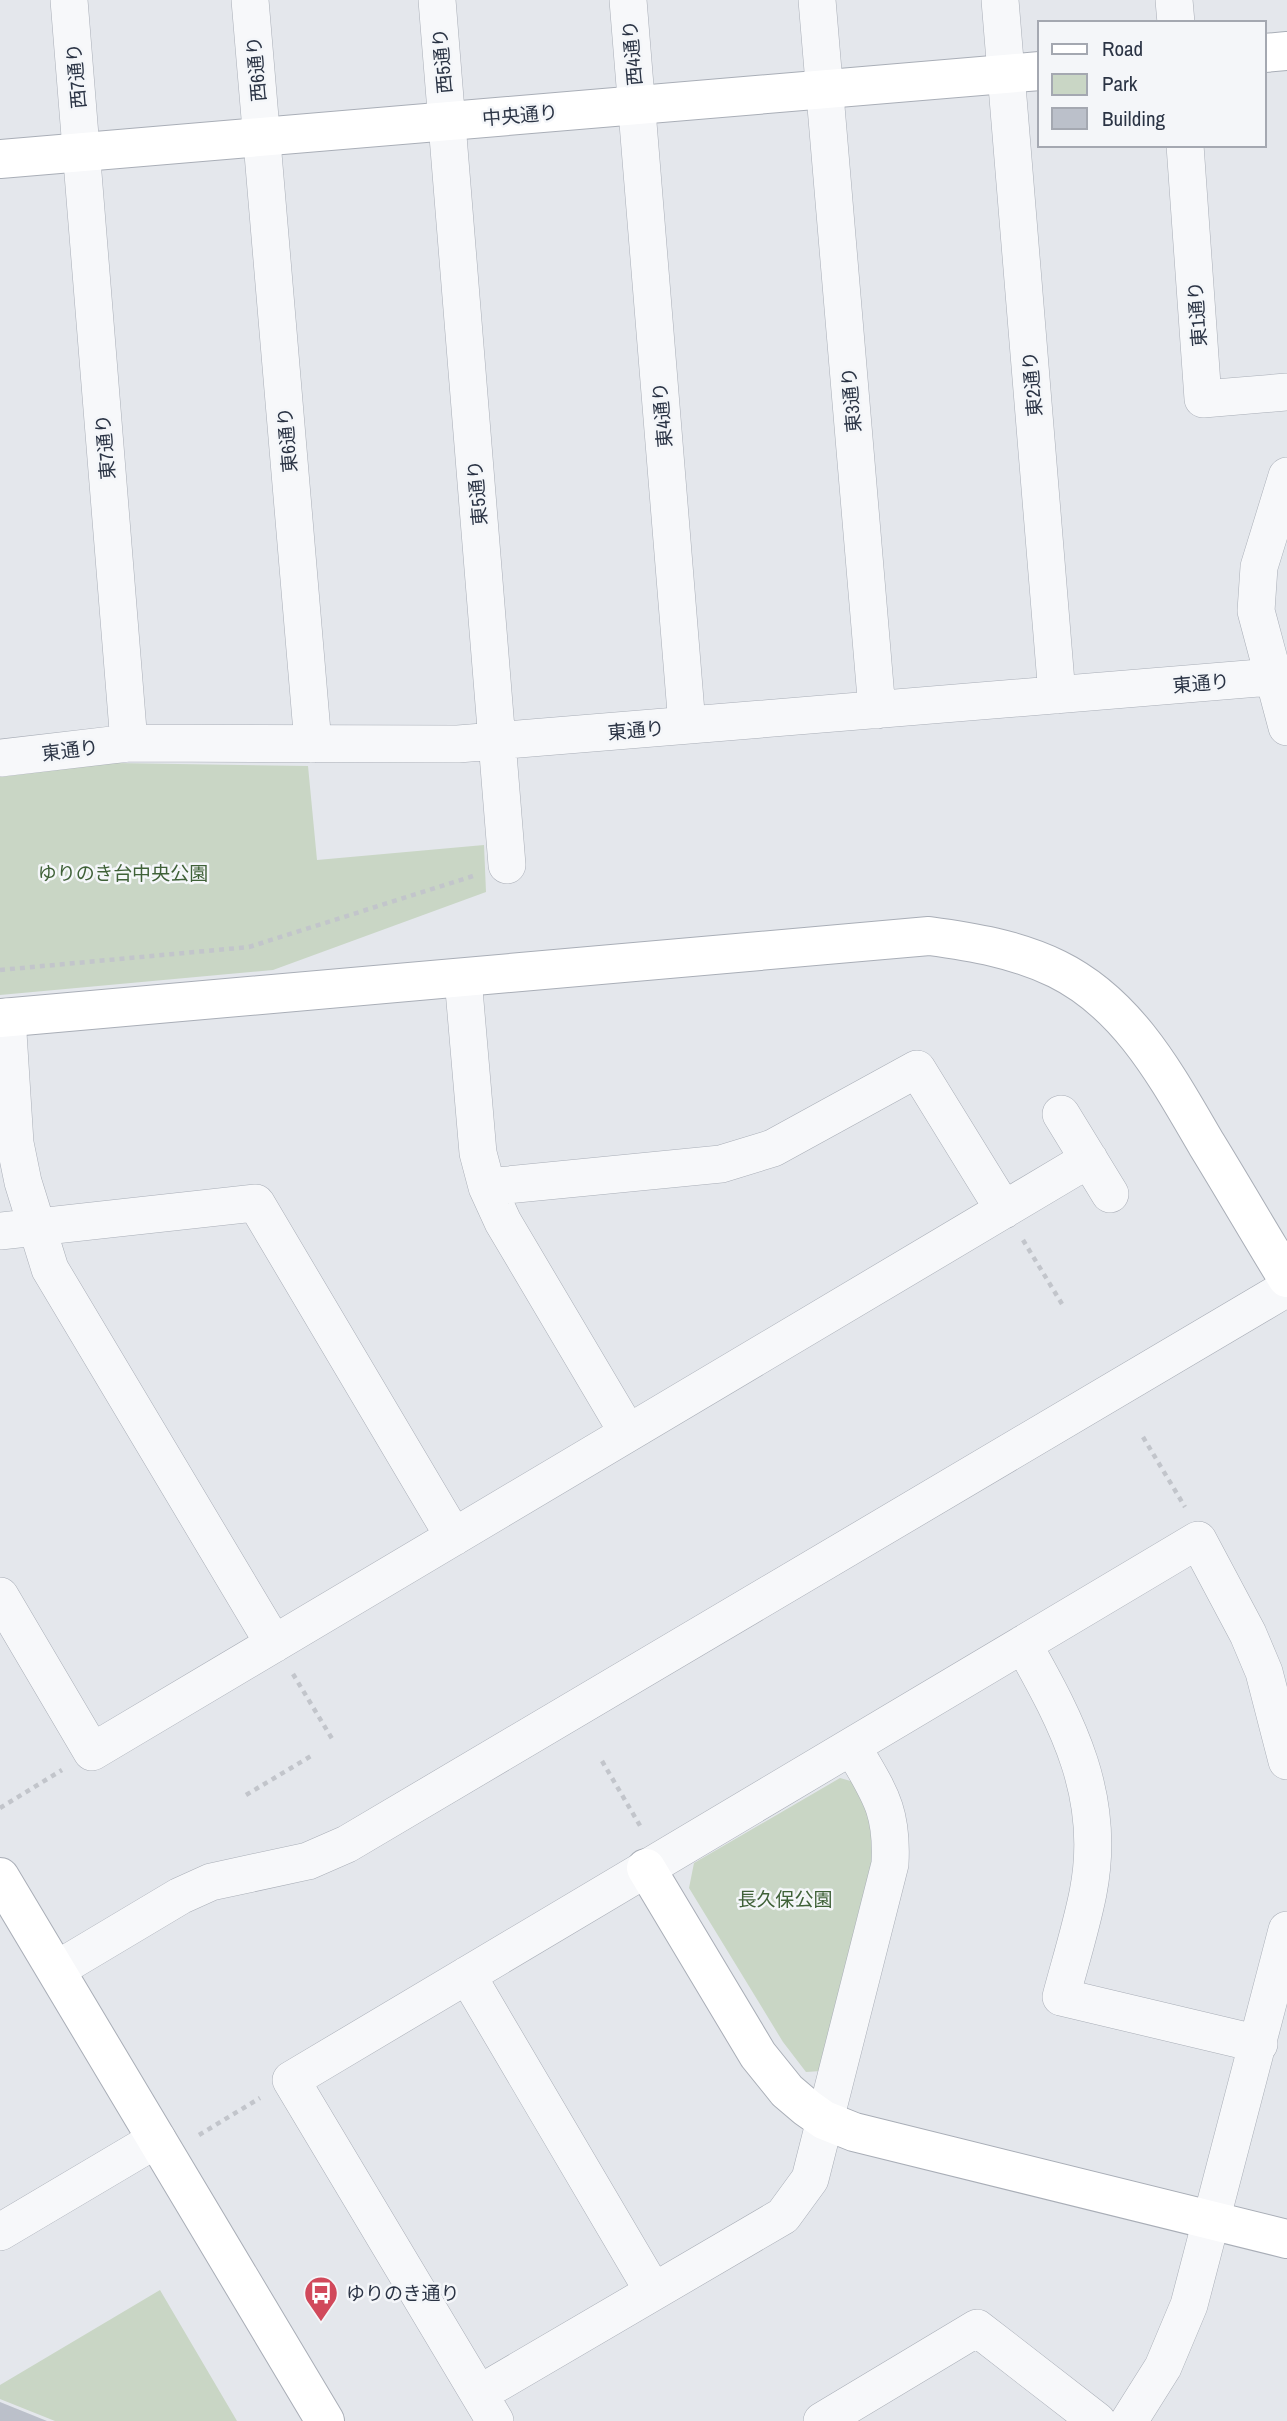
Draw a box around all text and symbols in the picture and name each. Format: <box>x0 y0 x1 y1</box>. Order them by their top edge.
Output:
street label: 西4通り <box>616 19 648 87</box>
legend <box>1038 21 1266 147</box>
street label: 西5通り <box>426 27 458 95</box>
text: Road <box>1102 34 1143 63</box>
street label: 西6通り <box>240 35 272 103</box>
street label: 西7通り <box>60 42 92 110</box>
text: Park <box>1102 69 1138 98</box>
street label: 中央通り <box>481 99 559 131</box>
text: Building <box>1102 104 1166 133</box>
street label: 東1通り <box>1182 280 1212 348</box>
street label: 東2通り <box>1016 350 1048 418</box>
street label: 東3通り <box>835 366 867 434</box>
street label: 東4通り <box>646 381 678 449</box>
street label: 東6通り <box>271 406 303 474</box>
street label: 東7通り <box>89 413 121 481</box>
street label: 東5通り <box>461 459 493 527</box>
street label: 東通り <box>1171 668 1231 698</box>
street label: 東通り <box>606 715 666 745</box>
street label: 東通り <box>40 734 100 766</box>
park label: ゆりのき台中央公園 <box>38 860 208 886</box>
park label: 長久保公園 <box>737 1886 833 1912</box>
bus stop icon: ゆりのき通り <box>302 2274 340 2323</box>
place label: ゆりのき通り <box>346 2280 459 2306</box>

